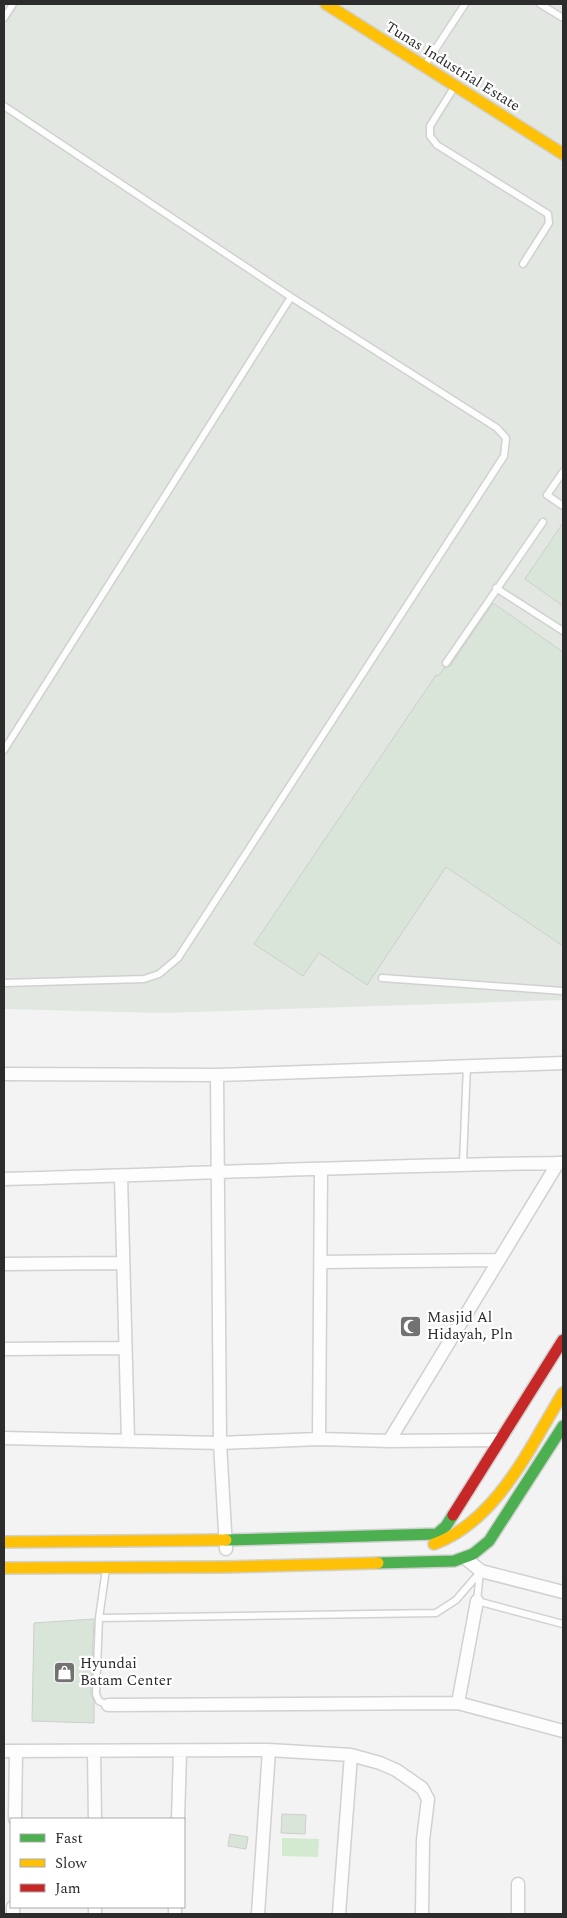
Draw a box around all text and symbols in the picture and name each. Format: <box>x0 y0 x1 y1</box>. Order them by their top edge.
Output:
street label: Tunas Industrial Estate <box>381 16 525 117</box>
place label: Masjid Al Hidayah, Pln <box>427 1306 513 1346</box>
mosque icon: Masjid Al Hidayah, Pln <box>399 1314 423 1338</box>
place label: Hyundai Batam Center <box>80 1652 172 1692</box>
shop icon: Hyundai Batam Center <box>52 1660 76 1684</box>
legend <box>10 1818 185 1908</box>
text: Fast <box>55 1827 83 1850</box>
text: Slow <box>55 1852 87 1875</box>
text: Jam <box>55 1877 81 1900</box>

